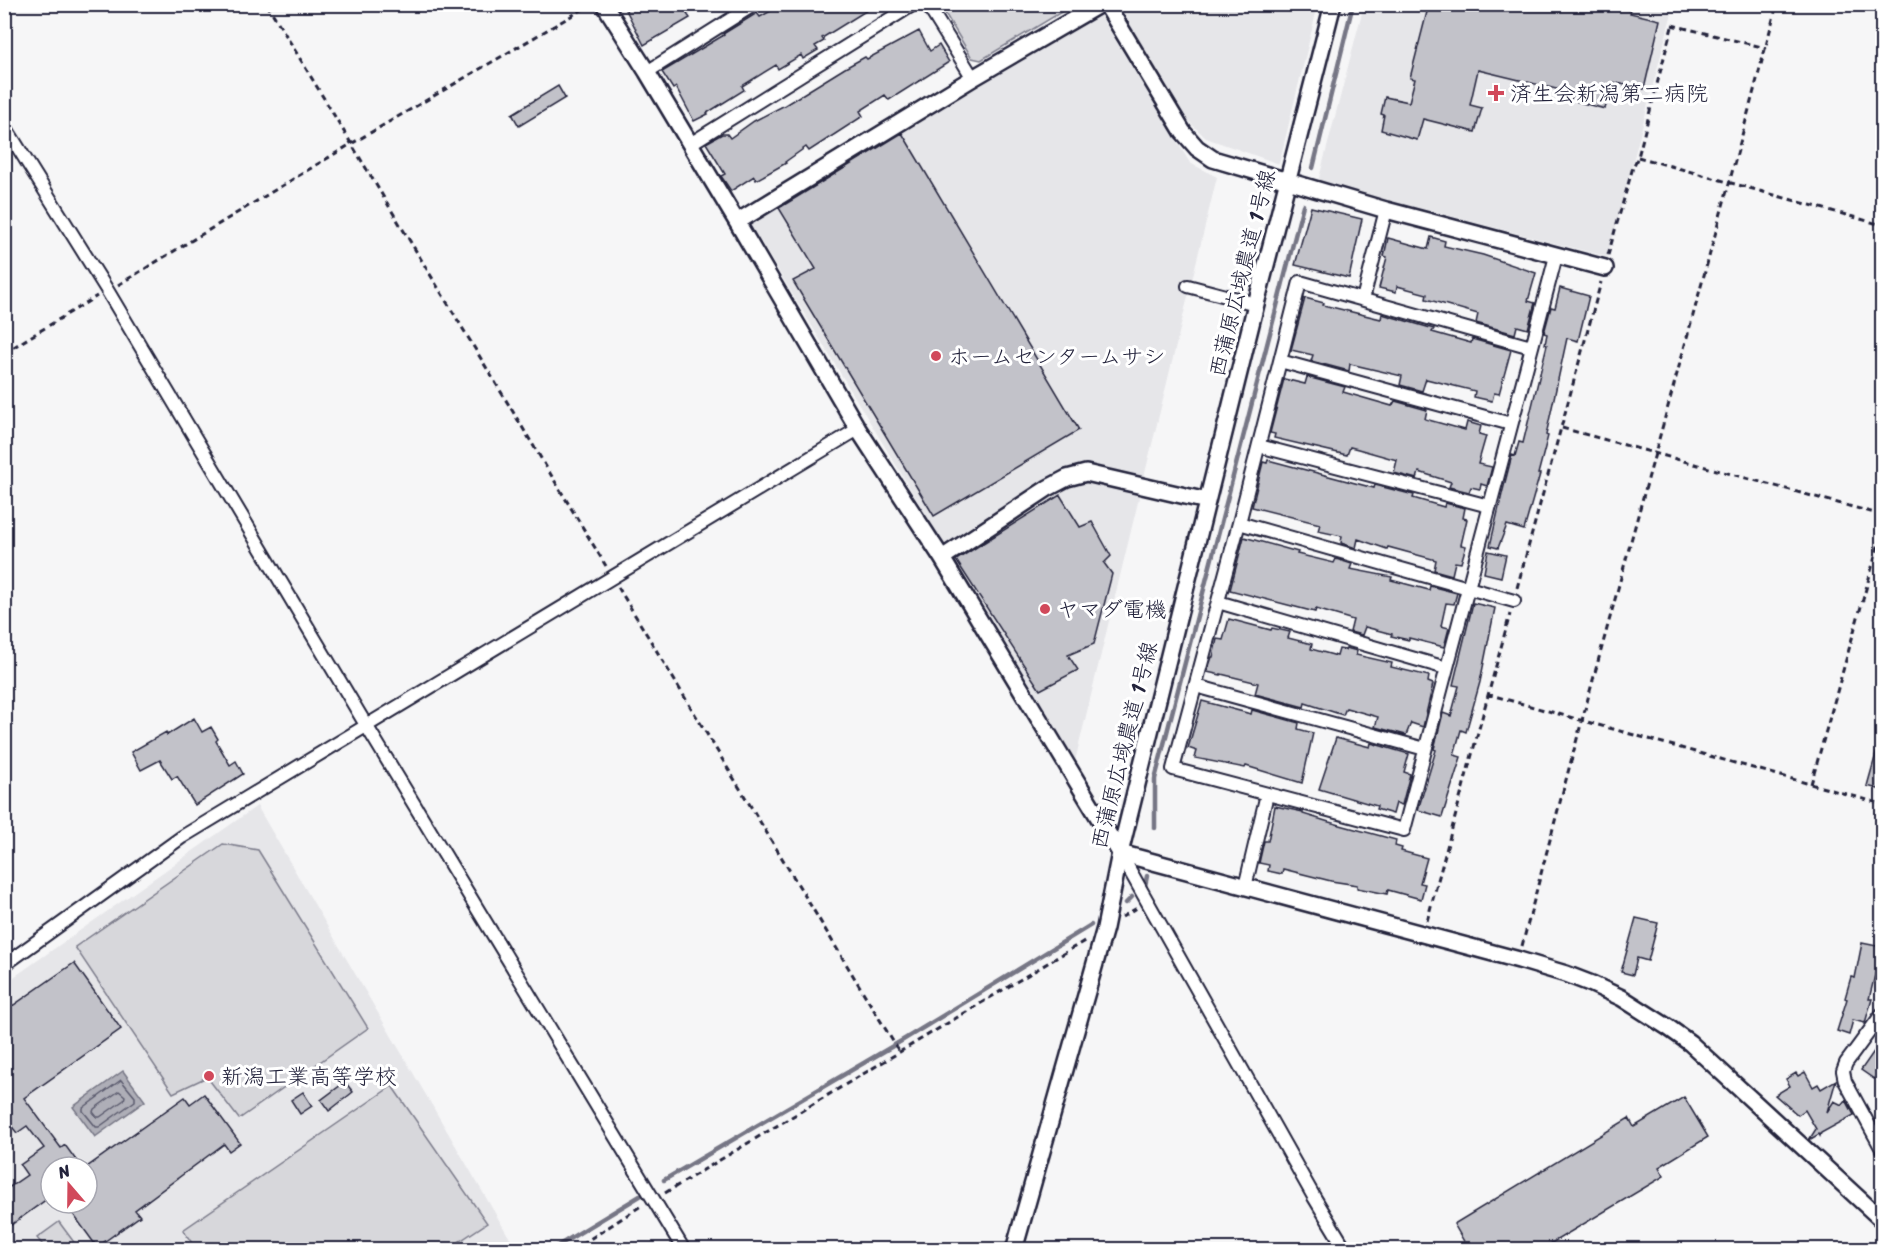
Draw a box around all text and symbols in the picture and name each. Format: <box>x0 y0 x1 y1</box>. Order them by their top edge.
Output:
place label: 済生会新潟第二病院 <box>1510 74 1708 113</box>
marker: 済生会新潟第二病院 <box>1487 84 1505 102</box>
street label: 西蒲原広域農道 1号線 <box>1197 165 1287 381</box>
place label: ホームセンタームサシ <box>948 337 1165 376</box>
marker: ホームセンタームサシ <box>929 349 943 363</box>
place label: ヤマダ電機 <box>1057 590 1167 629</box>
marker: ヤマダ電機 <box>1038 602 1052 616</box>
street label: 西蒲原広域農道 1号線 <box>1079 637 1169 853</box>
place label: 新潟工業高等学校 <box>221 1057 397 1096</box>
marker: 新潟工業高等学校 <box>202 1069 216 1083</box>
north arrow <box>39 1155 99 1215</box>
text: N <box>53 1156 75 1187</box>

